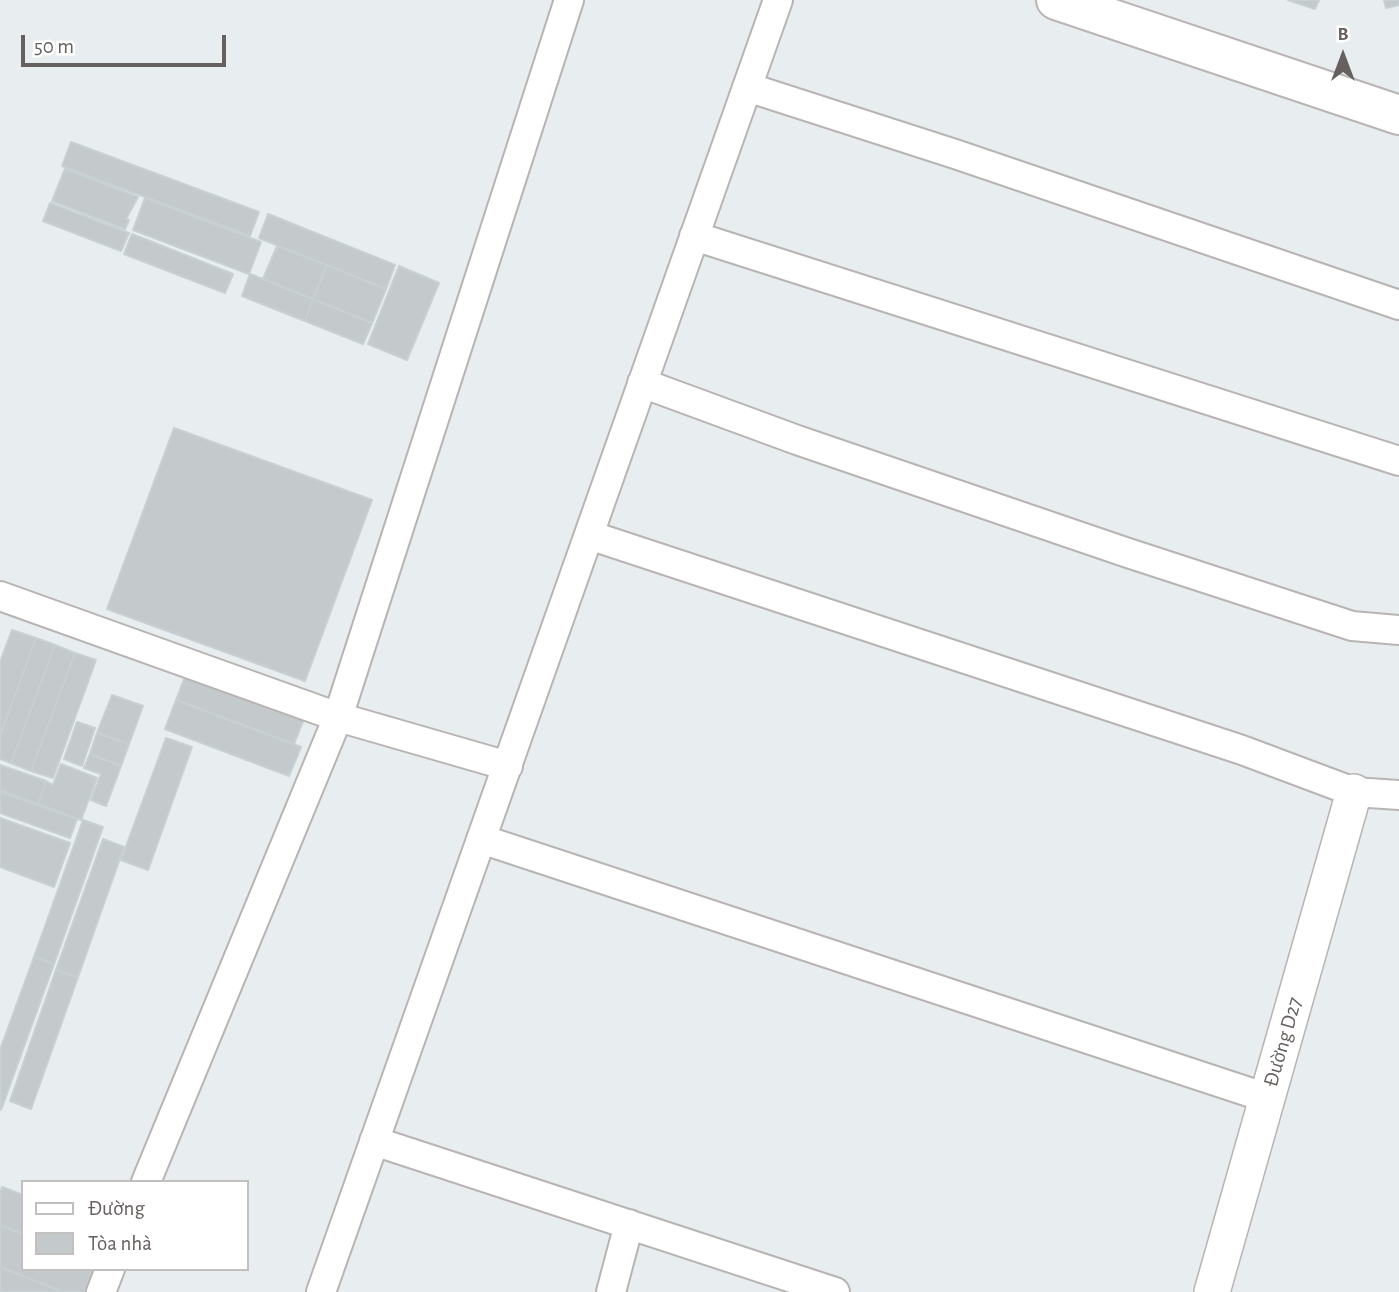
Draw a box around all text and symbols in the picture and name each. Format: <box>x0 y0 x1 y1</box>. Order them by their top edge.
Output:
scale bar <box>24 21 229 65</box>
north arrow <box>1308 21 1378 91</box>
text: B <box>1337 25 1349 44</box>
text: 50 m <box>34 36 74 57</box>
street label: Đường D27 <box>1258 994 1308 1090</box>
legend <box>21 1180 248 1271</box>
text: Đường <box>88 1198 145 1219</box>
text: Tòa nhà <box>88 1233 152 1254</box>

